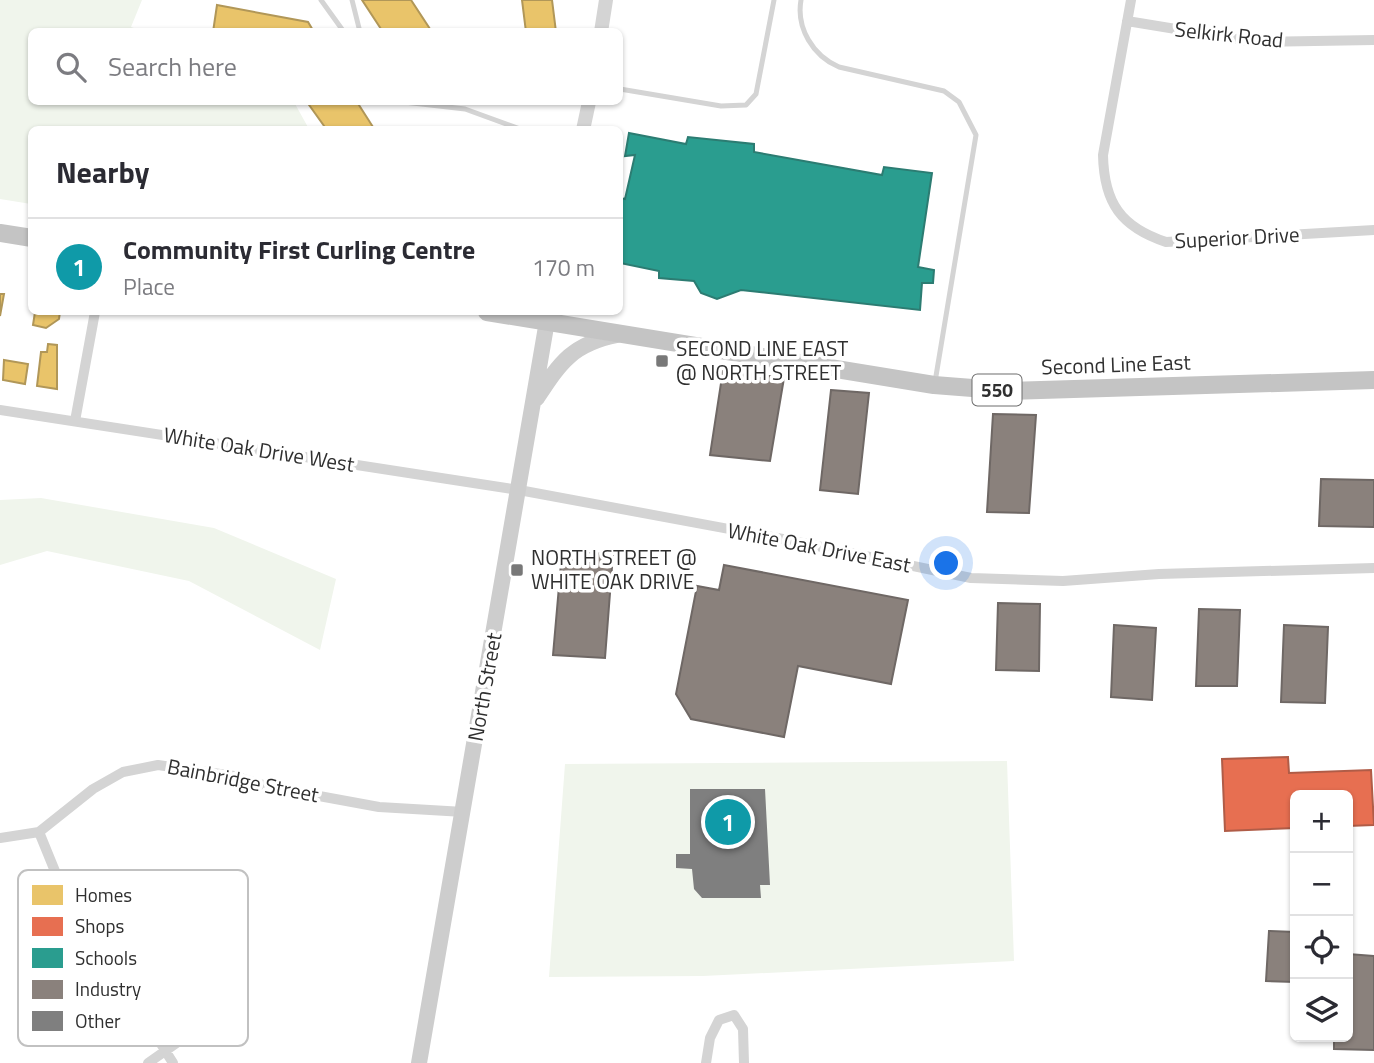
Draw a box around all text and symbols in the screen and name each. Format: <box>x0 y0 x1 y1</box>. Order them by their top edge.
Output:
street label: Selkirk Road <box>1173 12 1285 56</box>
search box <box>28 28 623 105</box>
text: Search here <box>108 47 237 86</box>
icon: search <box>52 48 90 86</box>
text: Nearby <box>56 149 149 195</box>
street label: Superior Drive <box>1174 218 1300 256</box>
text: Community First Curling Centre <box>123 230 475 269</box>
text: 1 <box>73 250 85 285</box>
text: 170 m <box>532 250 595 285</box>
text: Place <box>123 269 175 304</box>
place label: SECOND LINE EAST @ NORTH STREET <box>676 332 848 388</box>
street label: Second Line East <box>1041 345 1192 383</box>
marker: SECOND LINE EAST @ NORTH STREET <box>654 353 670 369</box>
road number: 550 <box>972 374 1021 406</box>
street label: White Oak Drive West <box>162 418 357 480</box>
street label: White Oak Drive East <box>725 514 914 581</box>
place label: NORTH STREET @ WHITE OAK DRIVE <box>531 541 696 597</box>
your location <box>929 546 963 580</box>
marker: NORTH STREET @ WHITE OAK DRIVE <box>509 562 525 578</box>
street label: North Street <box>459 629 509 744</box>
street label: Bainbridge Street <box>165 750 322 810</box>
map controls <box>1290 790 1353 1042</box>
button: + <box>1290 790 1353 853</box>
pin: 1 <box>705 796 751 848</box>
button: − <box>1290 853 1353 916</box>
legend <box>18 870 248 1046</box>
text: Homes <box>75 880 132 909</box>
text: Shops <box>75 911 125 940</box>
button: locate <box>1290 916 1353 979</box>
text: Schools <box>75 943 137 972</box>
text: Industry <box>75 974 141 1003</box>
button: layers <box>1290 979 1353 1042</box>
text: Other <box>75 1006 121 1035</box>

